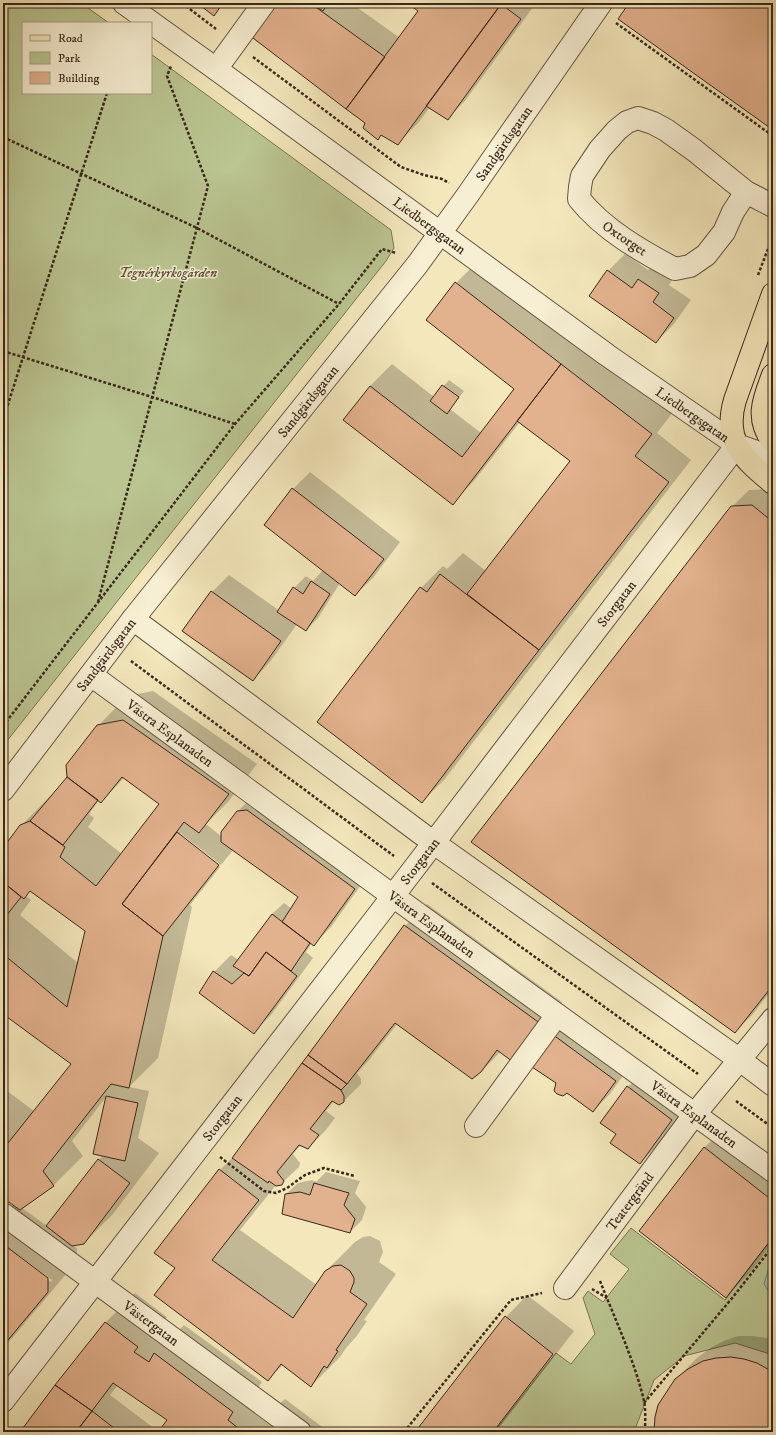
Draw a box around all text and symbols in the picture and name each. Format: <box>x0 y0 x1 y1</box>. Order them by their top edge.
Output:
legend <box>22 22 152 94</box>
text: Road <box>58 31 83 46</box>
text: Park <box>58 51 80 66</box>
text: Building <box>58 71 99 86</box>
street label: Sandgärdsgatan <box>472 102 537 185</box>
street label: Liedbergsgatan <box>389 193 470 259</box>
street label: Oxtorget <box>599 217 651 261</box>
park label: Tegnérkyrkogården <box>119 264 217 282</box>
street label: Sandgärdsgatan <box>274 361 343 442</box>
street label: Liedbergsgatan <box>652 383 733 448</box>
street label: Storgatan <box>593 576 641 631</box>
street label: Sandgärdsgatan <box>73 614 141 696</box>
street label: Västra Esplanaden <box>122 695 217 772</box>
street label: Storgatan <box>397 834 444 889</box>
street label: Västra Esplanaden <box>383 887 479 963</box>
street label: Västra Esplanaden <box>646 1077 741 1153</box>
street label: Storgatan <box>199 1091 247 1145</box>
street label: Teatergränd <box>603 1169 658 1235</box>
street label: Västergatan <box>118 1296 183 1351</box>

